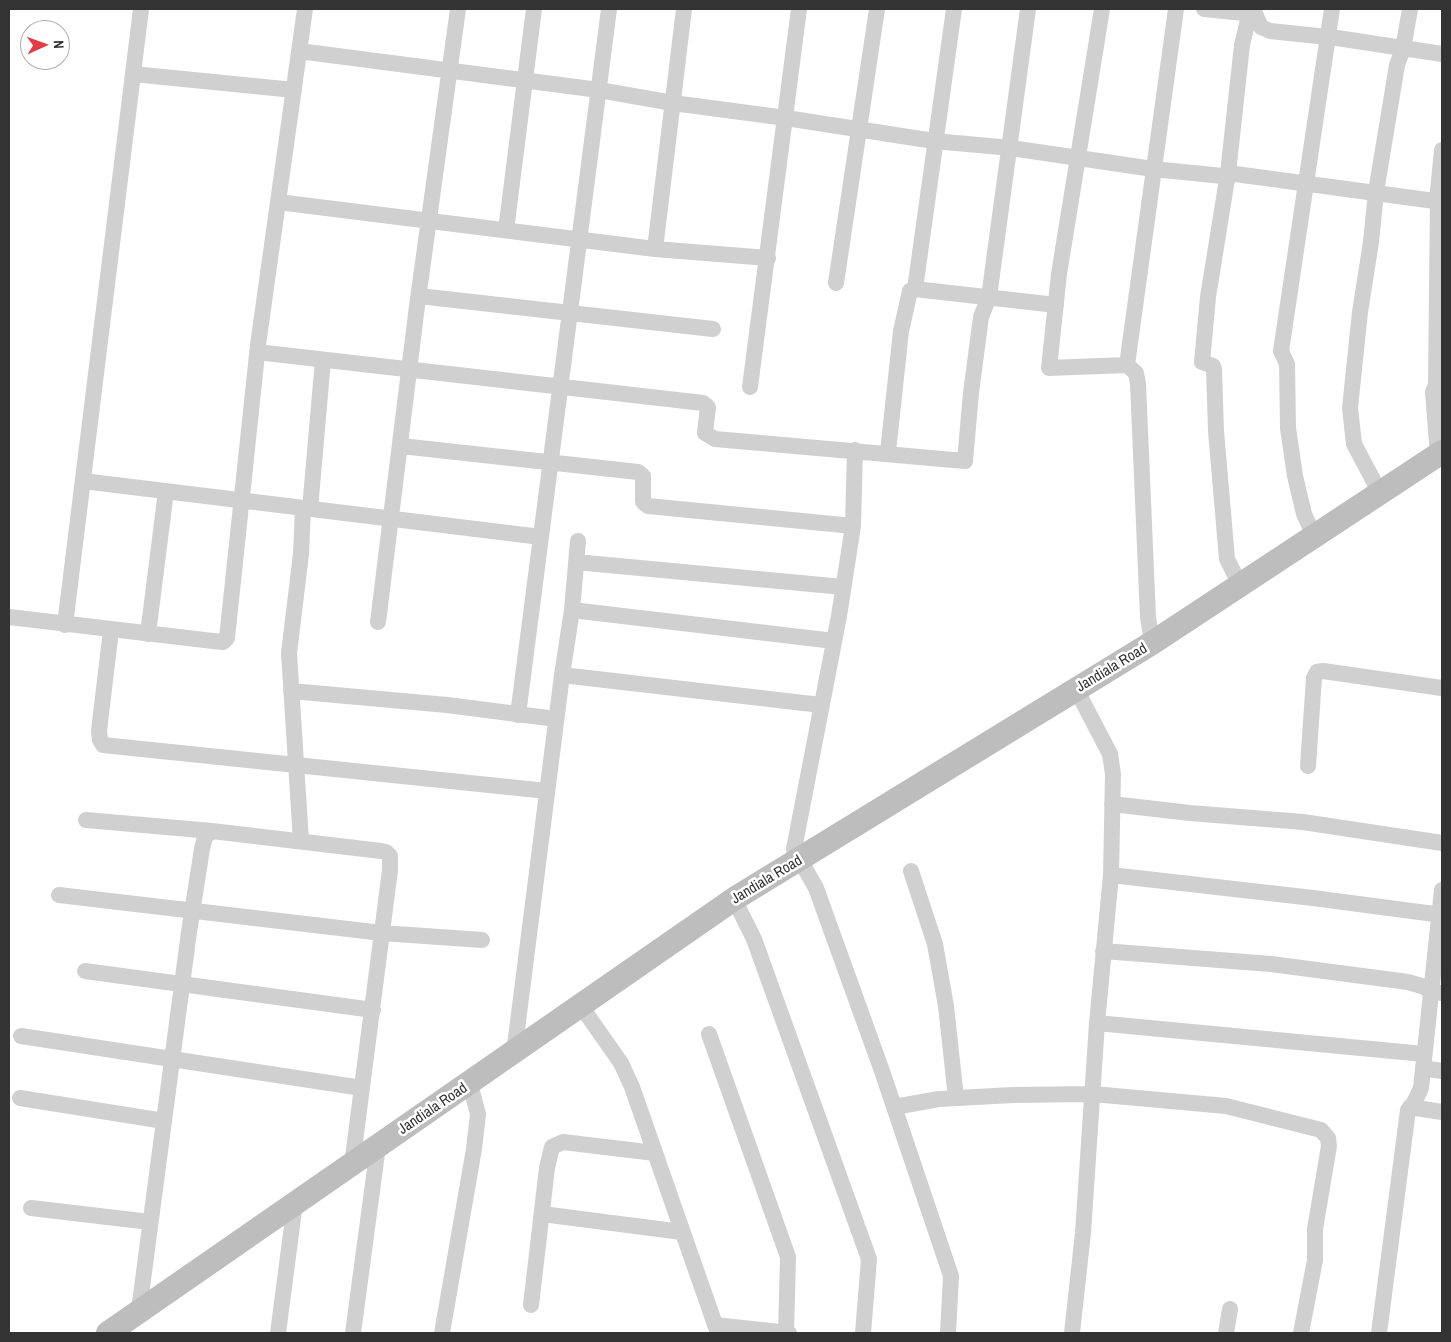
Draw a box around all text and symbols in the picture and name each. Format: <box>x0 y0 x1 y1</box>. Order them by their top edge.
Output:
north arrow <box>20 20 70 70</box>
text: N <box>50 40 68 49</box>
street label: Jandiala Road <box>1073 640 1151 696</box>
street label: Jandiala Road <box>728 852 806 908</box>
street label: Jandiala Road <box>395 1079 471 1139</box>

